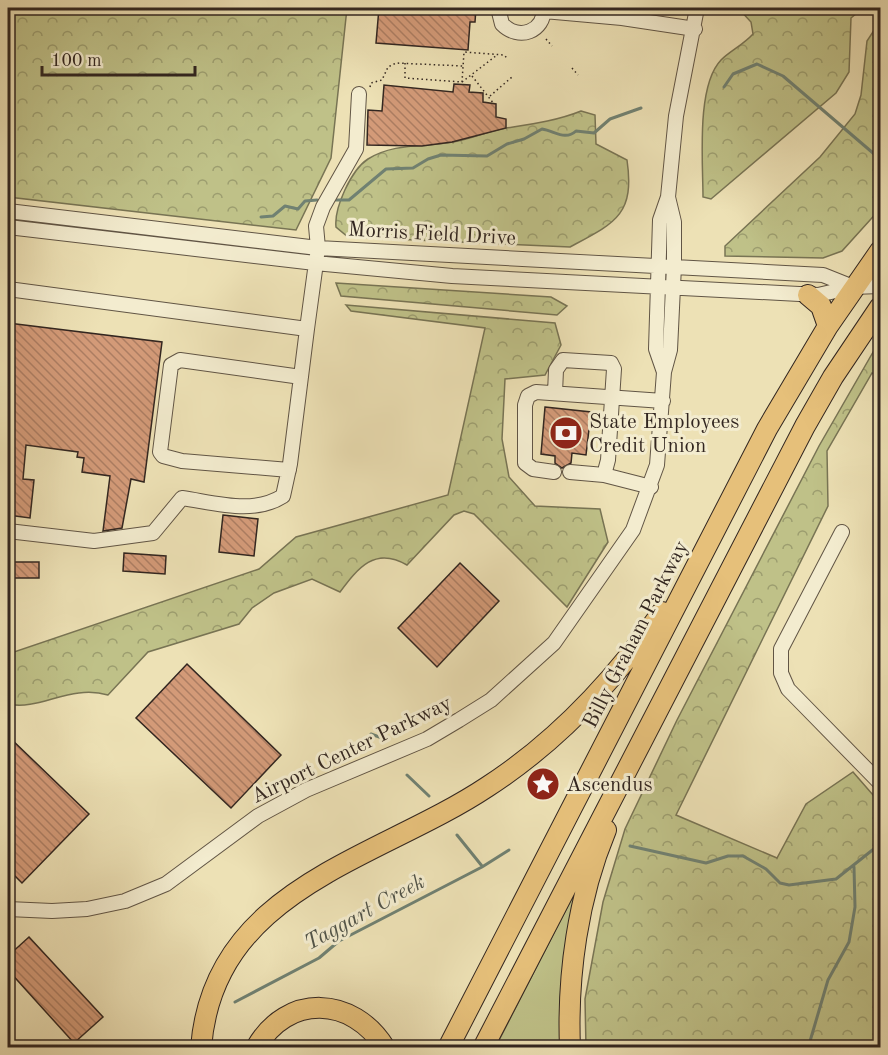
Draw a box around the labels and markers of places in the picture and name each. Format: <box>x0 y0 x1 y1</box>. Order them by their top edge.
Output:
place label: State Employees Credit Union <box>589 412 739 457</box>
bank icon: State Employees Credit Union <box>548 415 584 451</box>
place icon: Ascendus <box>525 766 561 802</box>
place label: Ascendus <box>566 775 653 796</box>

